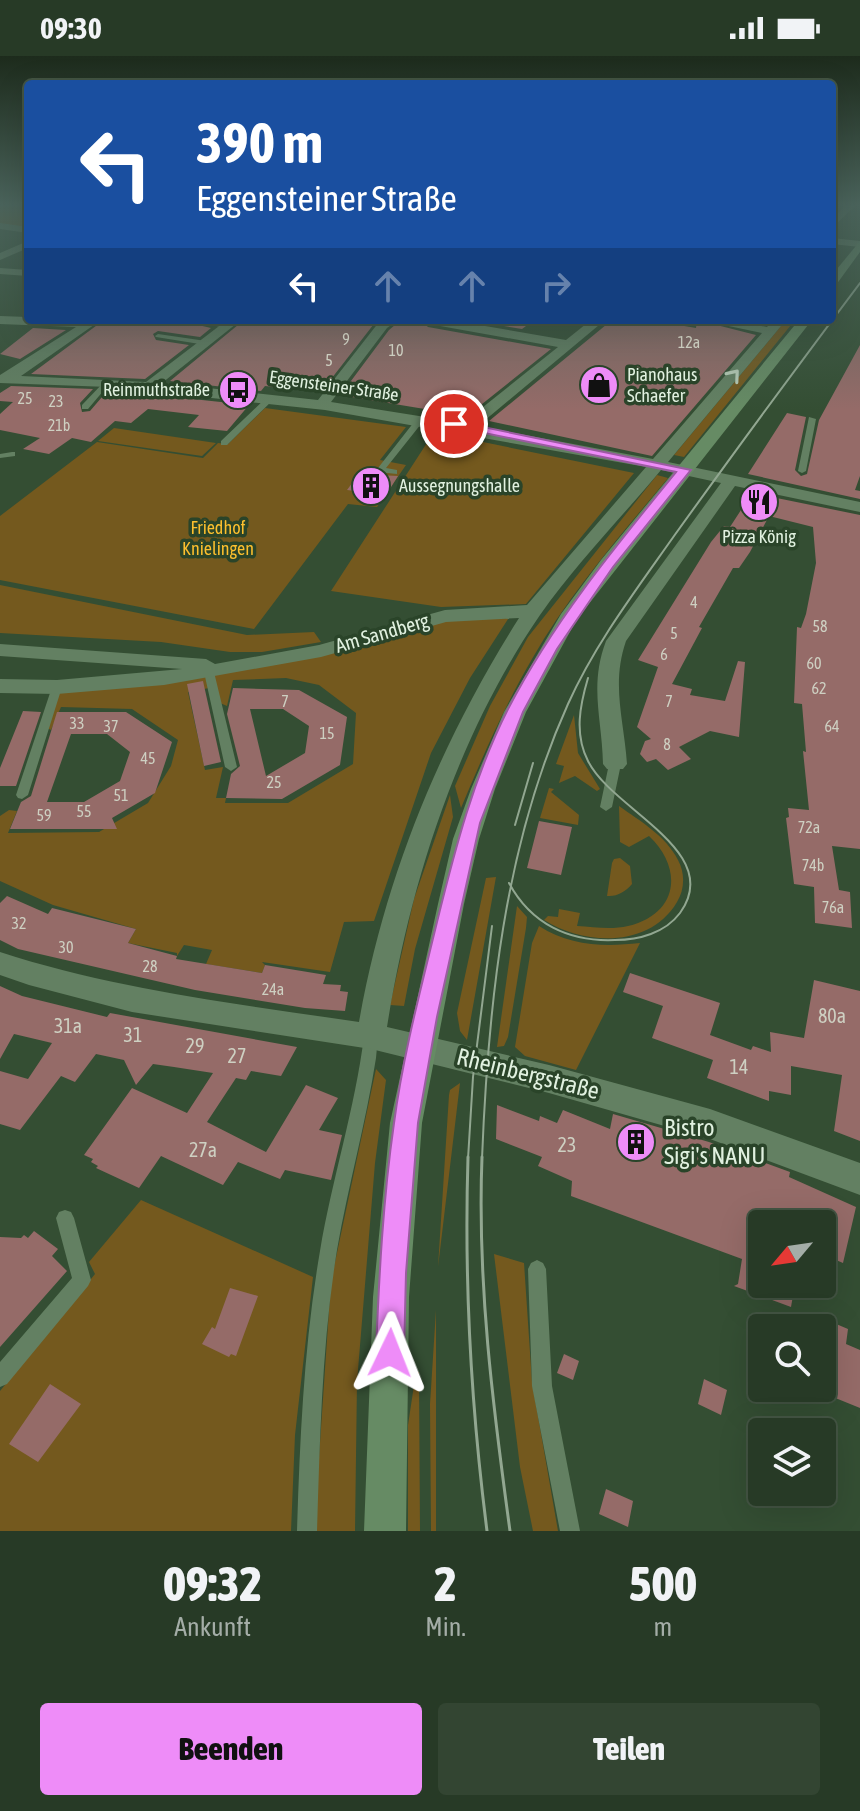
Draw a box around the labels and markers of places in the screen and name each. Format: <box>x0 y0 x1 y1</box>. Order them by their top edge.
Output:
shop icon: Pianohaus Schaefer <box>578 364 620 406</box>
place label: Pianohaus Schaefer <box>627 364 697 406</box>
bus stop icon: Reinmuthstraße <box>217 369 259 411</box>
place label: Reinmuthstraße <box>103 379 210 400</box>
pin <box>420 390 488 458</box>
building icon: Aussegnungshalle <box>350 465 392 507</box>
place label: Aussegnungshalle <box>399 475 520 496</box>
restaurant icon: Pizza König <box>738 481 780 523</box>
place label: Pizza König <box>722 526 796 547</box>
place label: Bistro Sigi's NANU <box>664 1114 765 1169</box>
building icon: Bistro Sigi's NANU <box>615 1121 657 1163</box>

